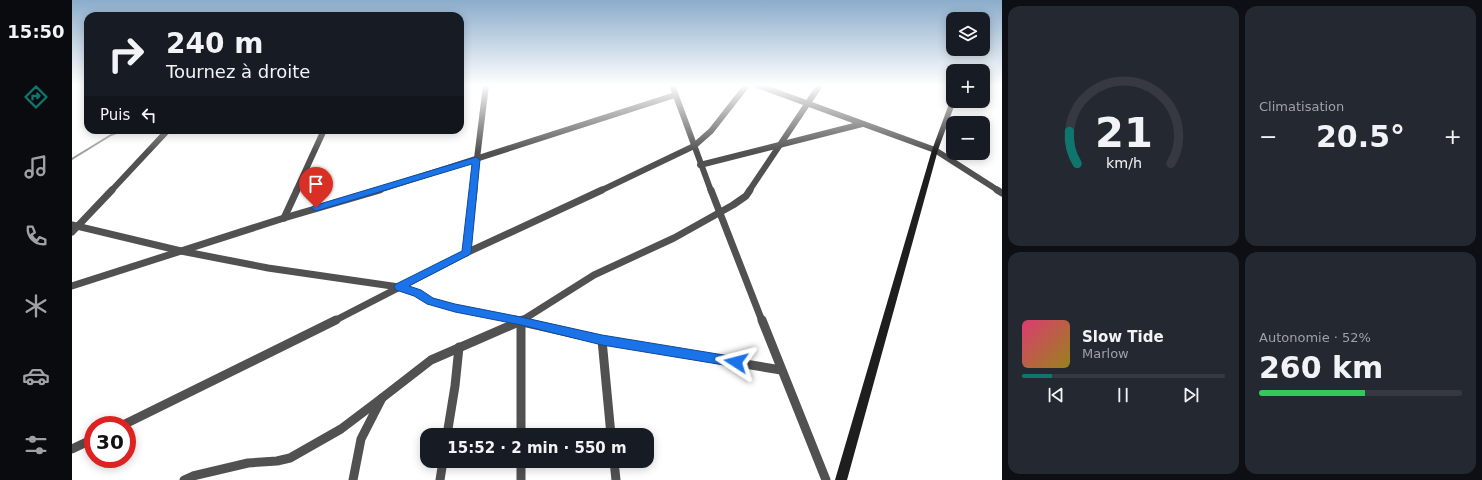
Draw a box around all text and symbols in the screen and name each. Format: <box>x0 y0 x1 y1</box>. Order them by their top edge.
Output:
map controls <box>946 12 990 160</box>
button: layers <box>946 12 990 56</box>
text: 15:50 <box>7 21 65 42</box>
text: 240 m <box>166 27 263 60</box>
icon: right <box>100 28 152 80</box>
text: Tournez à droite <box>166 61 310 82</box>
button: + <box>946 64 990 108</box>
icon: directions <box>22 83 50 111</box>
text: Climatisation <box>1259 99 1344 114</box>
icon: left <box>138 104 160 126</box>
text: Puis <box>100 106 130 124</box>
text: 21 <box>1095 108 1152 157</box>
button: − <box>946 116 990 160</box>
text: 20.5° <box>1316 119 1405 154</box>
text: − <box>1259 124 1277 149</box>
text: + <box>1444 124 1462 149</box>
icon: music <box>22 153 50 181</box>
text: km/h <box>1105 155 1142 171</box>
pin <box>299 167 333 208</box>
icon: arrive <box>305 173 327 195</box>
icon: phone <box>22 222 50 250</box>
icon: climate <box>22 292 50 320</box>
text: Slow Tide <box>1082 328 1164 346</box>
text: Autonomie · 52% <box>1259 330 1371 345</box>
position arrow <box>715 341 757 383</box>
text: Marlow <box>1082 346 1129 361</box>
text: 260 km <box>1259 350 1383 385</box>
icon: car <box>22 362 50 390</box>
icon: previous <box>1045 384 1067 406</box>
icon: pause <box>1112 384 1134 406</box>
icon: next <box>1180 384 1202 406</box>
speed limit sign: 30 <box>84 416 136 468</box>
icon: filters <box>22 431 50 459</box>
text: 15:52 · 2 min · 550 m <box>447 439 627 457</box>

